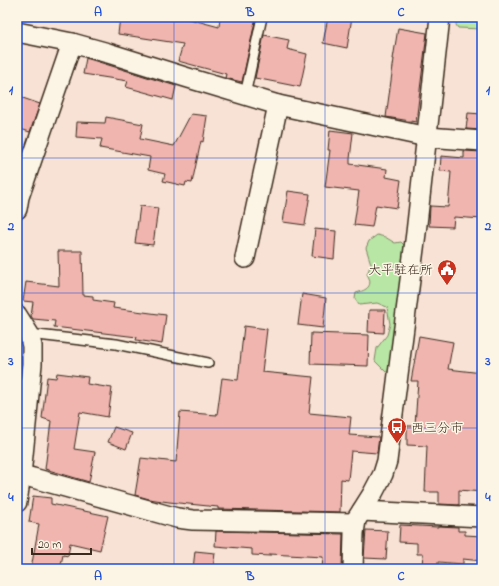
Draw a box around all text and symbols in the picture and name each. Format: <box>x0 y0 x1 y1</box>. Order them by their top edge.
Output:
text: A <box>94 3 102 22</box>
text: B <box>245 3 255 22</box>
text: C <box>397 3 405 22</box>
text: 1 <box>9 81 14 100</box>
text: 1 <box>486 81 491 100</box>
text: 2 <box>7 217 15 236</box>
text: 2 <box>484 217 492 236</box>
public building icon: 大平駐在所 <box>436 258 458 286</box>
place label: 大平駐在所 <box>368 261 433 280</box>
text: 3 <box>7 352 14 371</box>
text: 3 <box>484 352 491 371</box>
bus stop icon: 西三分市 <box>386 416 408 444</box>
place label: 西三分市 <box>411 419 463 438</box>
text: 4 <box>7 488 14 507</box>
text: 4 <box>484 488 491 507</box>
scale bar <box>32 530 91 556</box>
text: 20 m <box>38 536 61 554</box>
text: A <box>94 567 102 586</box>
text: B <box>245 567 255 586</box>
text: C <box>397 567 405 586</box>

